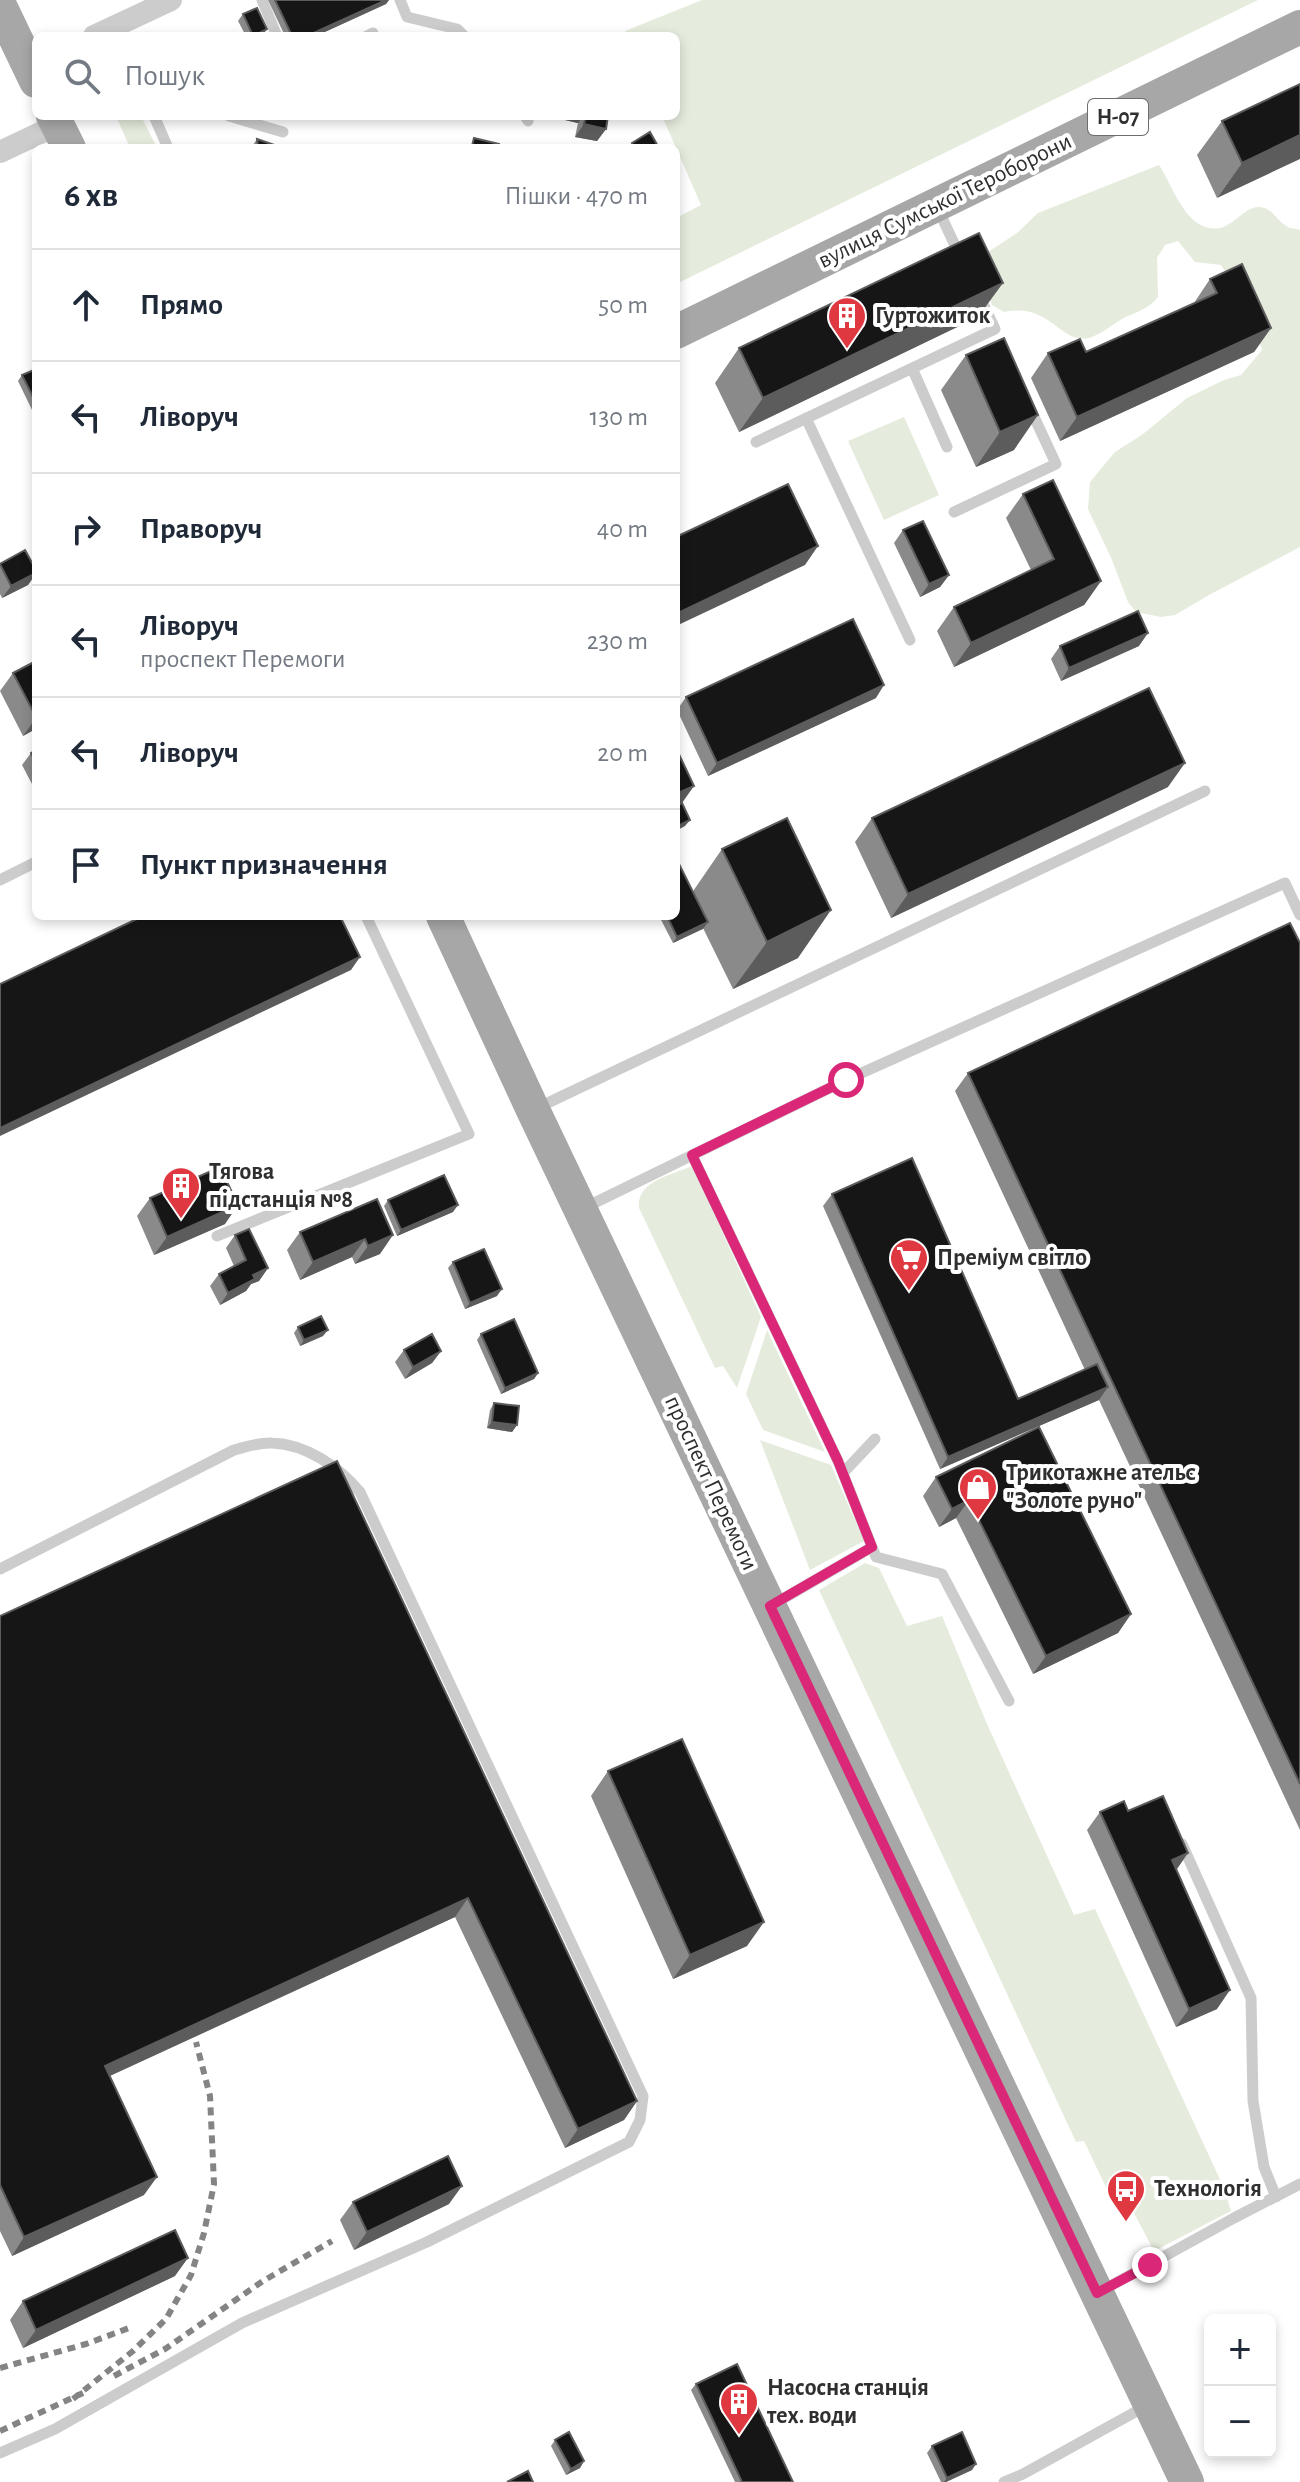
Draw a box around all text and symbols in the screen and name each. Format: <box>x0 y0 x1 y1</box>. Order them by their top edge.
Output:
search box <box>32 32 680 120</box>
icon: search <box>60 54 104 98</box>
text: Пошук <box>124 61 205 91</box>
road number: Н-07 <box>1088 99 1148 135</box>
street label: вулиця Сумської Тероборони <box>814 129 1076 273</box>
text: 6 хв <box>64 179 118 213</box>
text: Пішки · 470 m <box>504 183 648 209</box>
icon: ahead <box>64 283 108 327</box>
text: Прямо <box>140 290 223 320</box>
text: 50 m <box>598 292 648 318</box>
building icon: Гуртожиток <box>826 295 868 350</box>
place label: Гуртожиток <box>875 304 990 328</box>
icon: left <box>64 395 108 439</box>
text: Ліворуч <box>140 402 239 432</box>
text: 130 m <box>590 404 648 430</box>
icon: right <box>64 507 108 551</box>
text: Праворуч <box>140 514 262 544</box>
text: 40 m <box>597 516 648 542</box>
text: Ліворуч <box>140 611 239 641</box>
icon: left <box>64 619 108 663</box>
text: 230 m <box>587 628 648 654</box>
text: проспект Перемоги <box>140 646 346 672</box>
icon: left <box>64 731 108 775</box>
text: Ліворуч <box>140 738 239 768</box>
text: 20 m <box>597 740 648 766</box>
icon: arrive <box>64 843 108 887</box>
text: Пункт призначення <box>140 850 388 880</box>
route start <box>828 1062 864 1098</box>
place label: Тягова підстанція №8 <box>209 1160 353 1212</box>
building icon: Тягова підстанція №8 <box>160 1165 202 1220</box>
supermarket icon: Преміум світло <box>888 1237 930 1292</box>
place label: Преміум світло <box>937 1246 1087 1270</box>
street label: проспект Перемоги <box>660 1392 762 1574</box>
place label: Трикотажне ательє "Золоте руно" <box>1006 1461 1196 1513</box>
shop icon: Трикотажне ательє "Золоте руно" <box>957 1466 999 1521</box>
bus stop icon: Технологія <box>1105 2168 1147 2223</box>
place label: Технологія <box>1154 2177 1262 2201</box>
route end <box>1132 2247 1168 2283</box>
map controls <box>1204 2314 1276 2458</box>
button: + <box>1204 2314 1276 2386</box>
place label: Насосна станція тех. води <box>766 2376 929 2428</box>
building icon: Насосна станція тех. води <box>718 2381 760 2436</box>
button: − <box>1204 2386 1276 2458</box>

